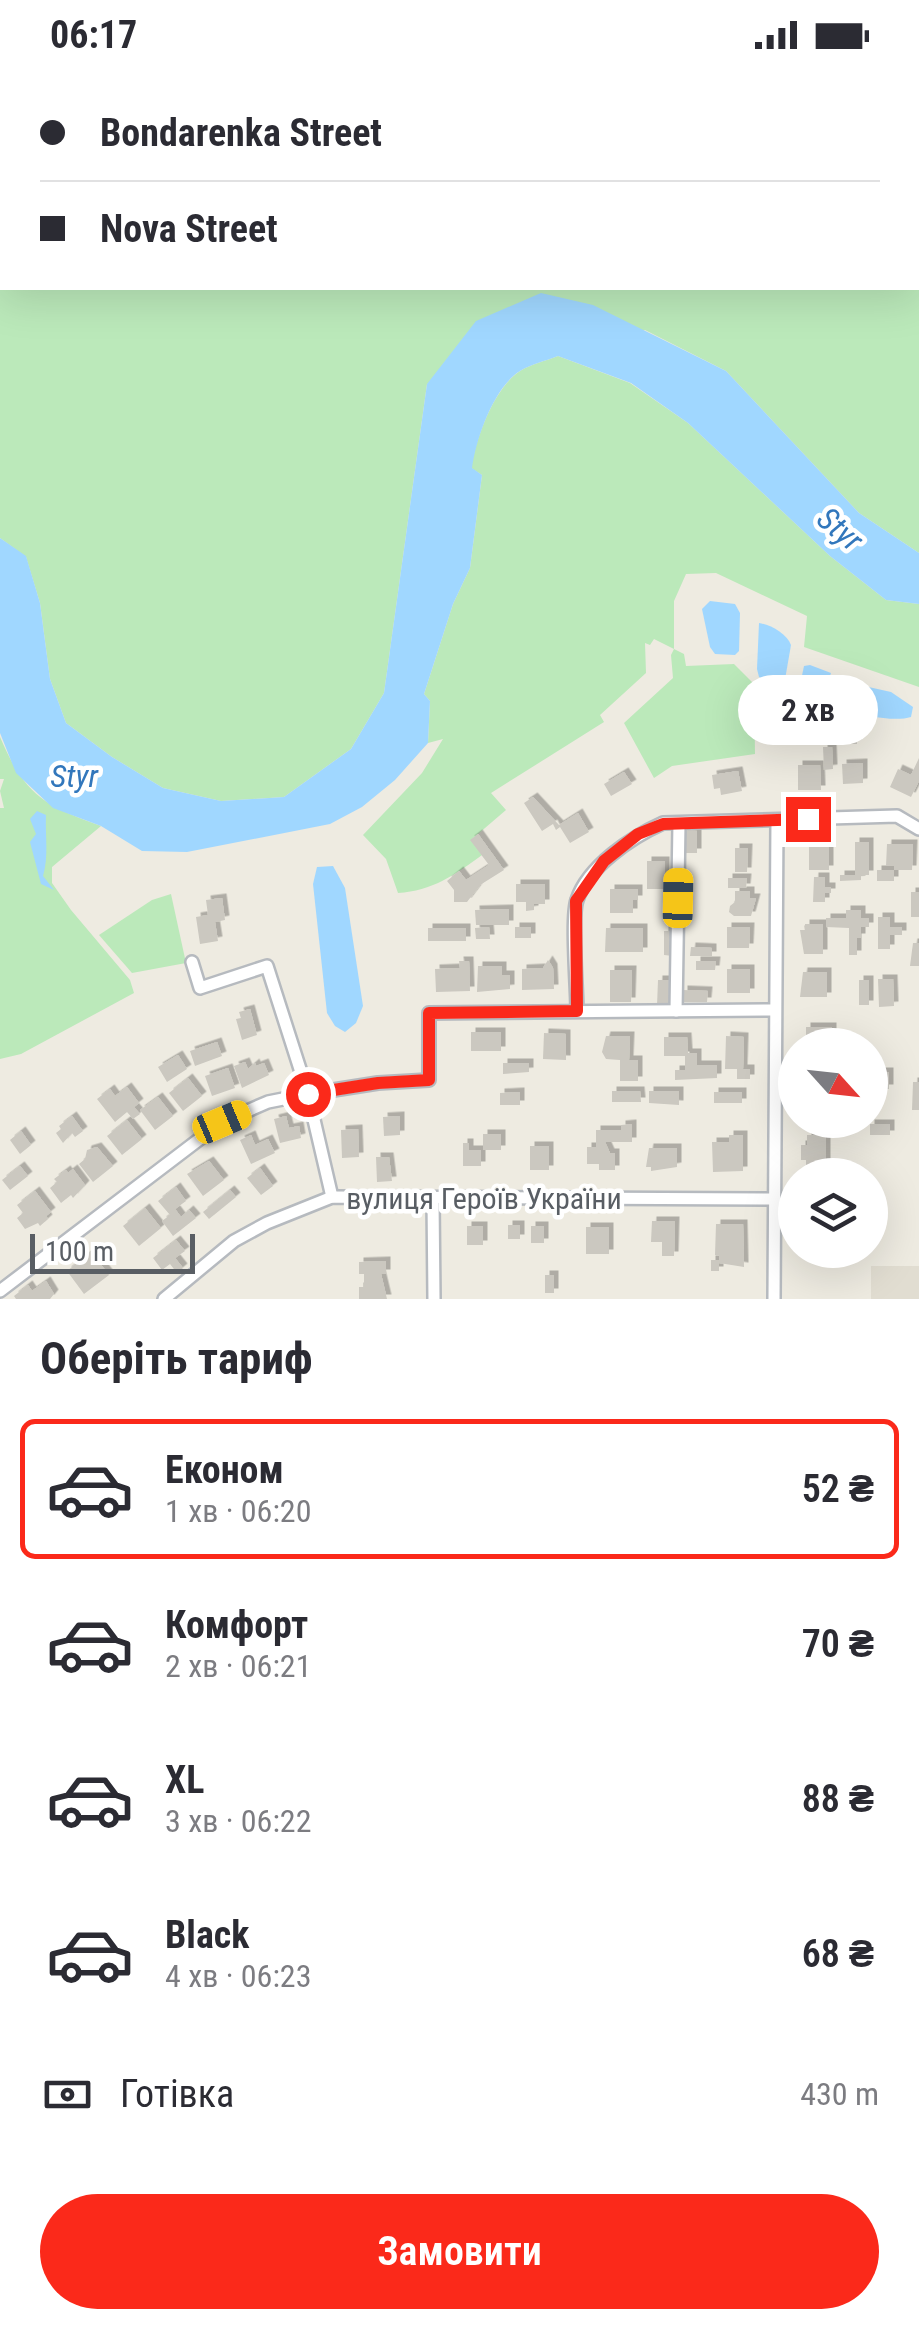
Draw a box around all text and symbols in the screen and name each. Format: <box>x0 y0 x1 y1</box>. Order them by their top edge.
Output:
text: 06:17 <box>50 13 137 57</box>
text: Bondarenka Street <box>100 111 382 155</box>
text: Nova Street <box>100 207 278 251</box>
water label: Styr <box>810 499 872 560</box>
callout: 2 хв <box>738 674 878 744</box>
text: 2 хв <box>781 691 835 729</box>
water label: Styr <box>50 757 99 795</box>
route end <box>786 797 831 842</box>
car <box>662 868 694 928</box>
north arrow <box>778 1028 888 1138</box>
map controls <box>778 1028 888 1268</box>
route start <box>286 1072 331 1117</box>
car <box>189 1096 255 1148</box>
button: layers <box>778 1158 888 1268</box>
street label: вулиця Героїв України <box>346 1181 622 1216</box>
scale bar <box>30 1229 195 1274</box>
text: 100 m <box>45 1235 114 1268</box>
text: Оберіть тариф <box>40 1332 312 1385</box>
icon: car <box>45 1444 135 1534</box>
text: Економ <box>165 1448 284 1492</box>
text: 52 ₴ <box>802 1467 874 1511</box>
text: 1 хв · 06:20 <box>165 1492 311 1530</box>
icon: car <box>45 1599 135 1689</box>
text: Комфорт <box>165 1603 308 1647</box>
text: 70 ₴ <box>802 1622 874 1666</box>
text: 2 хв · 06:21 <box>165 1647 311 1685</box>
icon: car <box>45 1754 135 1844</box>
text: XL <box>165 1758 204 1802</box>
text: 88 ₴ <box>802 1777 874 1821</box>
text: 3 хв · 06:22 <box>165 1802 311 1840</box>
icon: car <box>45 1909 135 1999</box>
text: Black <box>165 1913 249 1957</box>
text: 68 ₴ <box>802 1932 874 1976</box>
text: 4 хв · 06:23 <box>165 1957 311 1995</box>
icon: cash <box>40 2067 95 2122</box>
text: Готівка <box>120 2072 234 2116</box>
text: 430 m <box>800 2075 879 2113</box>
button: Замовити <box>40 2194 879 2309</box>

